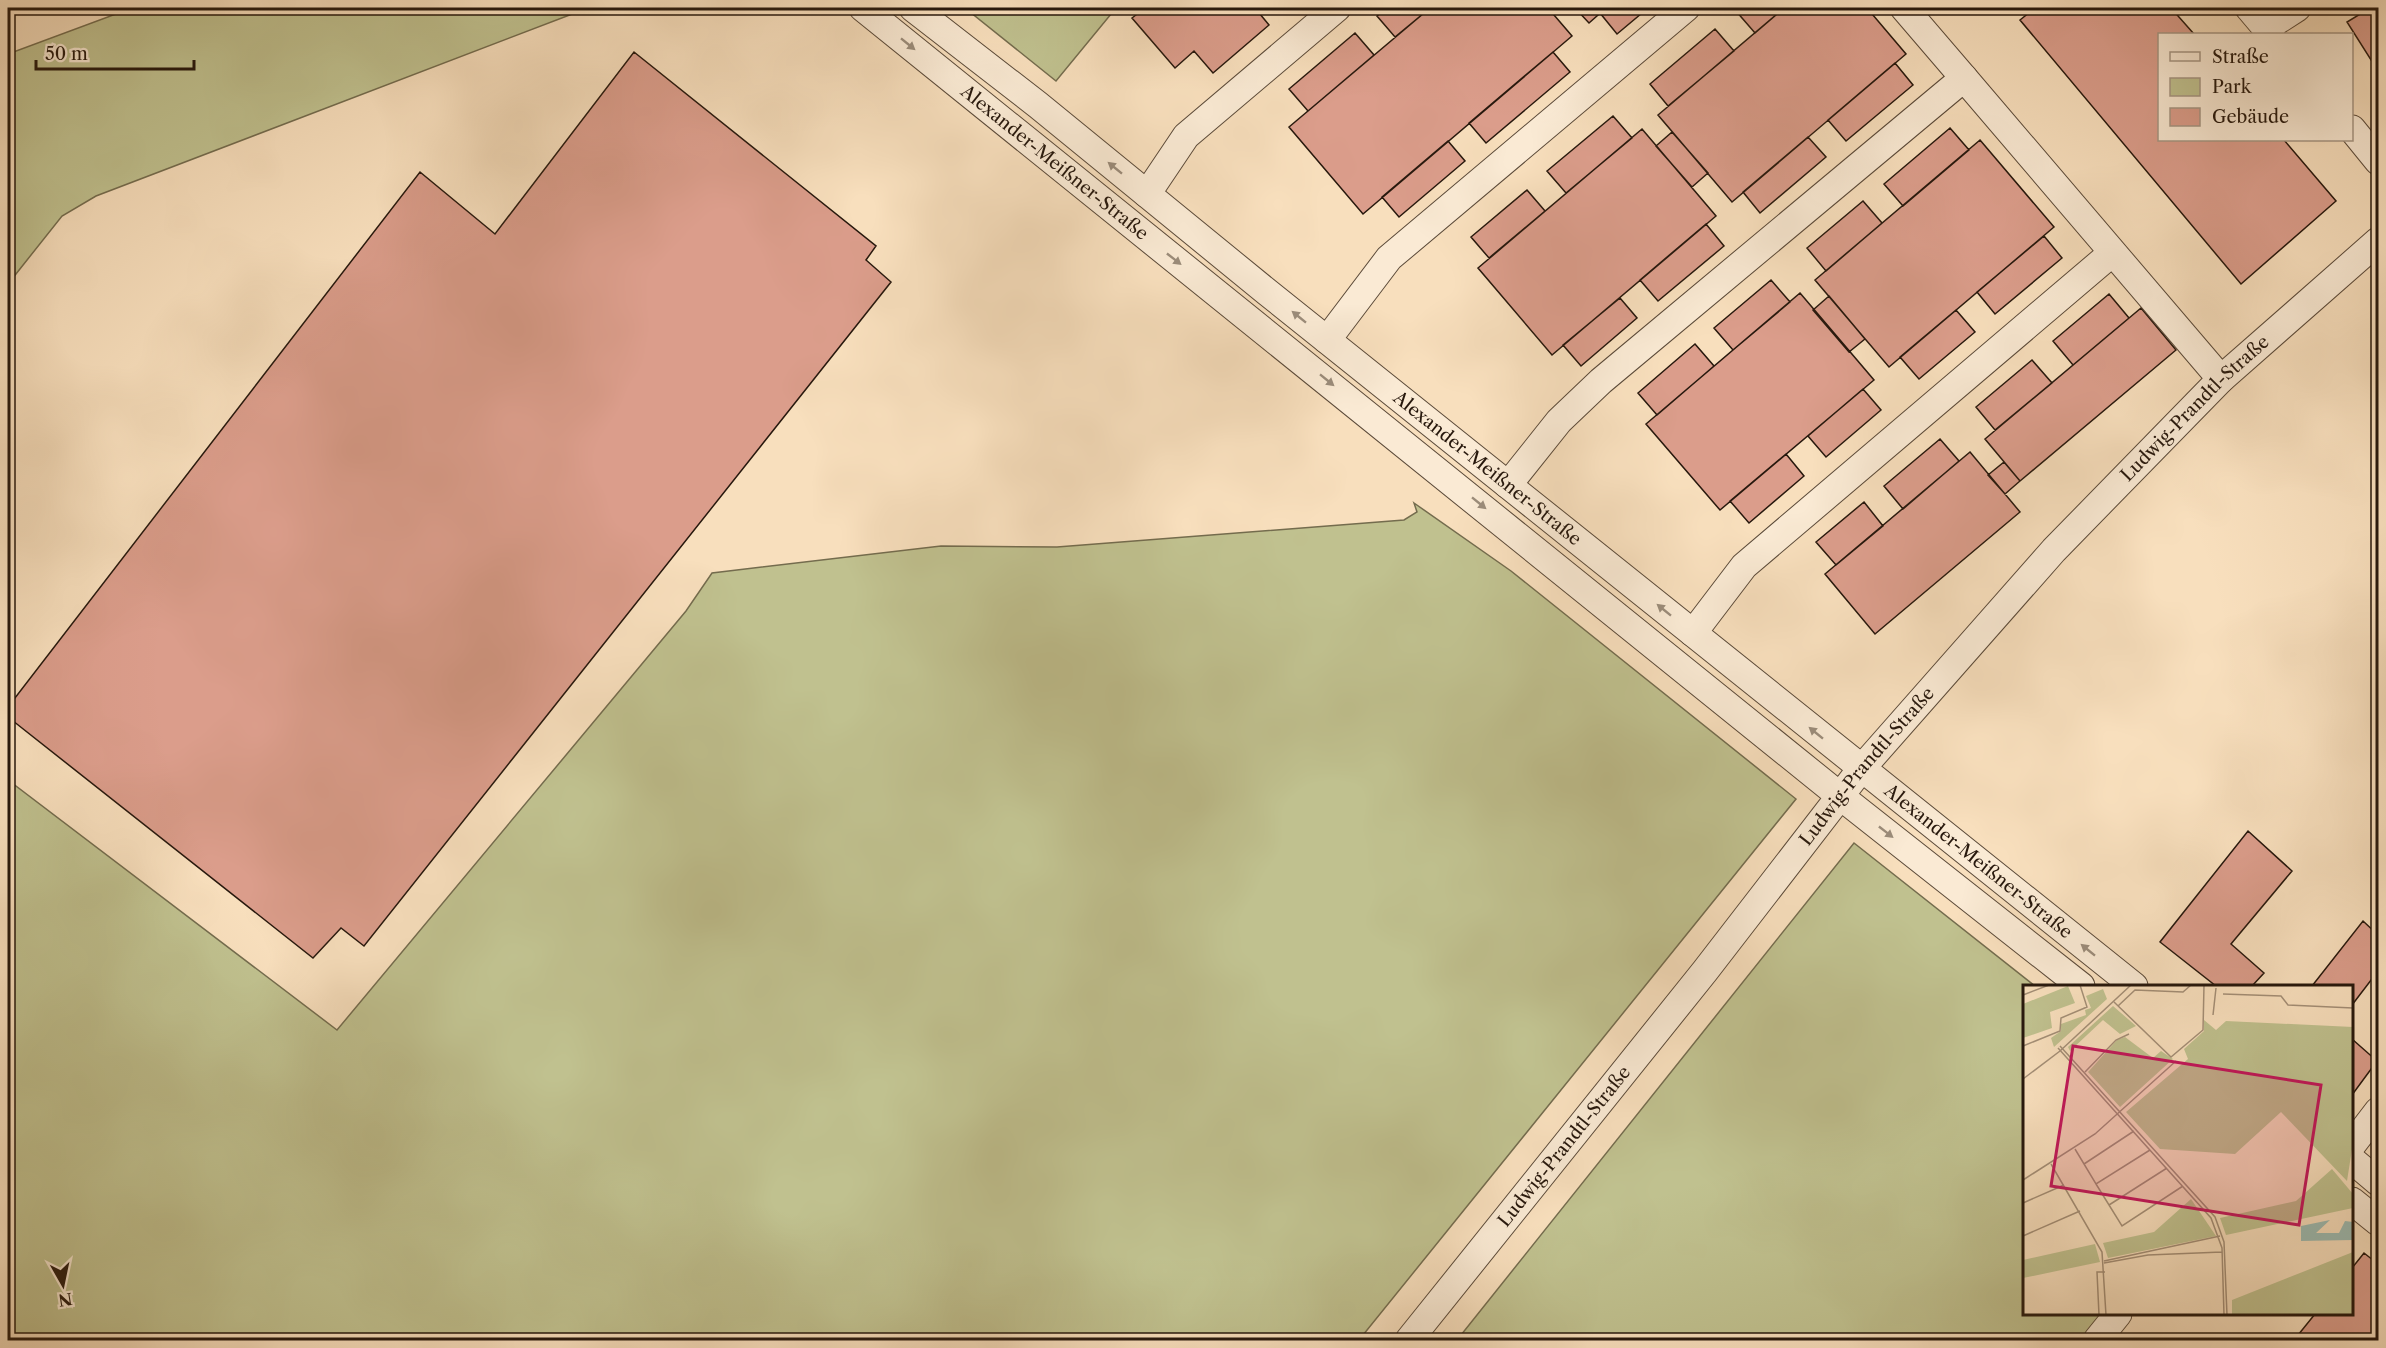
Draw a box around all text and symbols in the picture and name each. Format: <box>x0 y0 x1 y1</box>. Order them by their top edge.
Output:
scale bar <box>36 33 194 71</box>
legend <box>2158 33 2353 141</box>
one-way arrow <box>900 38 916 51</box>
text: 50 m <box>45 43 88 65</box>
text: Straße <box>2212 46 2269 68</box>
text: Park <box>2212 76 2253 98</box>
street label: Alexander-Meißner-Straße <box>956 80 1153 245</box>
text: Gebäude <box>2212 106 2289 128</box>
one-way arrow <box>1108 162 1123 175</box>
one-way arrow <box>1167 252 1182 264</box>
one-way arrow <box>1291 311 1307 324</box>
street label: Ludwig-Prandtl-Straße <box>2116 331 2274 486</box>
one-way arrow <box>1319 374 1335 387</box>
street label: Alexander-Meißner-Straße <box>1388 386 1586 550</box>
one-way arrow <box>1471 496 1486 509</box>
one-way arrow <box>1656 604 1672 617</box>
street label: Ludwig-Prandtl-Straße <box>1795 683 1939 850</box>
one-way arrow <box>1808 726 1824 739</box>
street label: Alexander-Meißner-Straße <box>1879 779 2077 943</box>
one-way arrow <box>1878 825 1894 838</box>
one-way arrow <box>2080 944 2096 957</box>
inset map <box>2023 985 2353 1315</box>
street label: Ludwig-Prandtl-Straße <box>1493 1062 1635 1231</box>
north arrow <box>33 1255 93 1315</box>
text: N <box>57 1289 74 1311</box>

